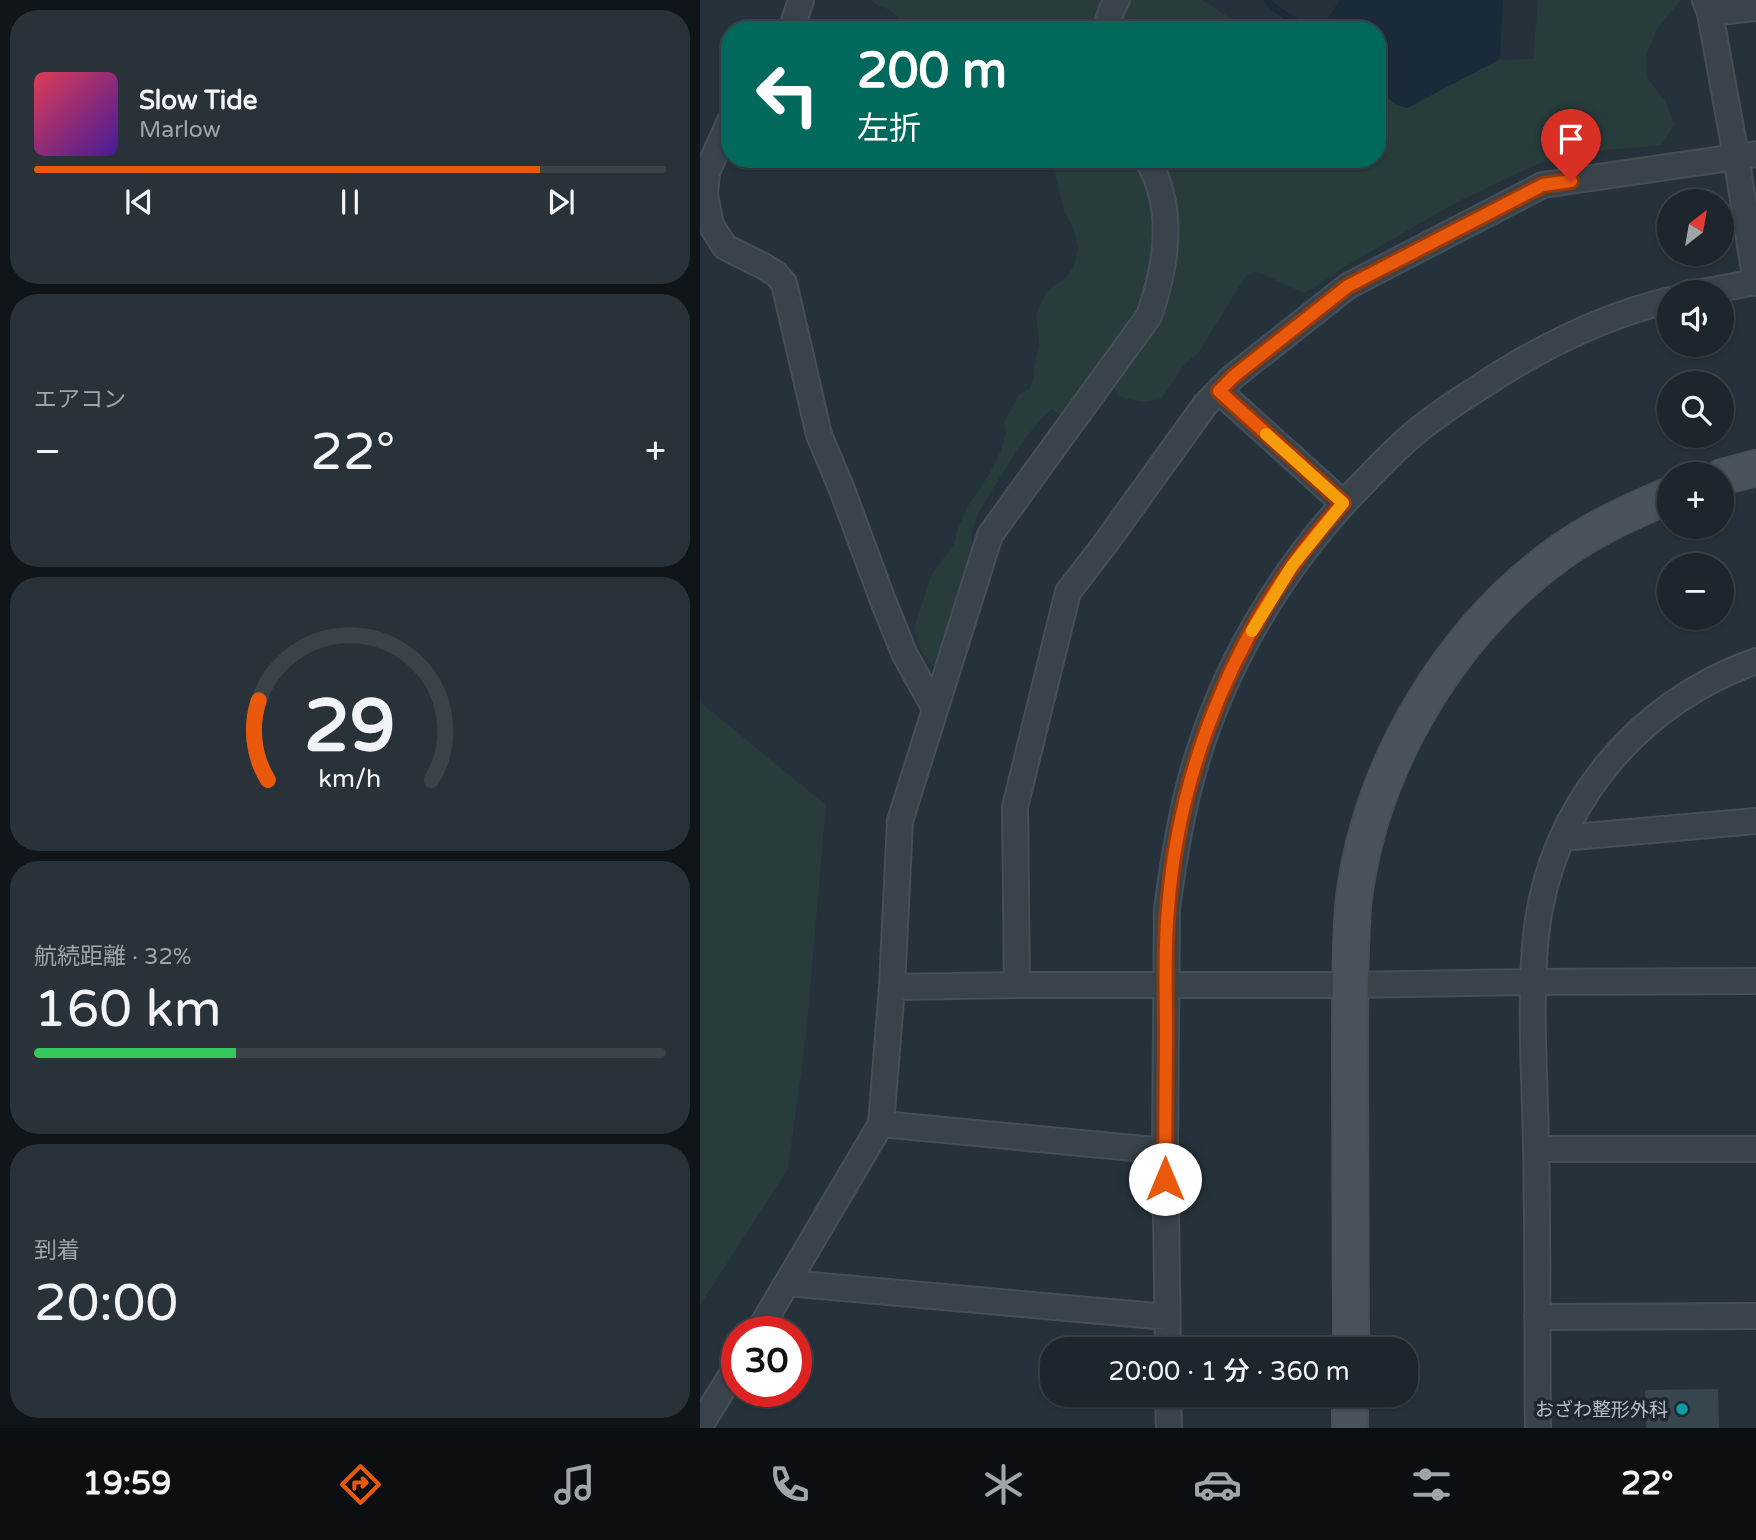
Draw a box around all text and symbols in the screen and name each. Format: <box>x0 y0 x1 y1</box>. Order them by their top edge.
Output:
text: 200 m <box>857 42 1007 101</box>
icon: left <box>742 49 833 140</box>
text: Slow Tide <box>139 85 257 116</box>
pin <box>1541 109 1601 181</box>
text: 左折 <box>857 110 921 148</box>
text: Marlow <box>139 116 221 144</box>
icon: arrive <box>1552 120 1590 158</box>
icon: previous <box>120 183 158 221</box>
icon: pause <box>331 183 369 221</box>
icon: next <box>542 183 580 221</box>
north arrow <box>1657 189 1734 266</box>
map controls <box>1657 189 1734 630</box>
button: sound <box>1657 280 1734 357</box>
button: search <box>1657 371 1734 448</box>
text: エアコン <box>34 386 126 414</box>
text: 22° <box>310 421 395 484</box>
text: − <box>34 429 61 475</box>
text: + <box>645 429 666 475</box>
button: + <box>1657 462 1734 539</box>
button: − <box>1657 553 1734 630</box>
text: 29 <box>304 683 396 771</box>
text: km/h <box>319 764 381 794</box>
text: 航続距離 · 32% <box>34 943 192 971</box>
text: 160 km <box>34 978 222 1041</box>
position arrow <box>1128 1142 1202 1216</box>
text: 到着 <box>34 1237 80 1265</box>
text: 20:00 <box>34 1272 178 1335</box>
speed limit sign: 30 <box>721 1316 812 1407</box>
text: 20:00 · 1 分 · 360 m <box>1108 1356 1350 1387</box>
place label: おざわ整形外科 <box>1535 1399 1668 1421</box>
marker: おざわ整形外科 <box>1674 1401 1690 1417</box>
icon: directions <box>336 1460 385 1509</box>
icon: music <box>550 1460 599 1509</box>
icon: phone <box>765 1460 814 1509</box>
icon: climate <box>979 1460 1028 1509</box>
icon: car <box>1193 1460 1242 1509</box>
icon: filters <box>1407 1460 1456 1509</box>
text: 19:59 <box>83 1465 171 1503</box>
text: 22° <box>1621 1465 1673 1503</box>

